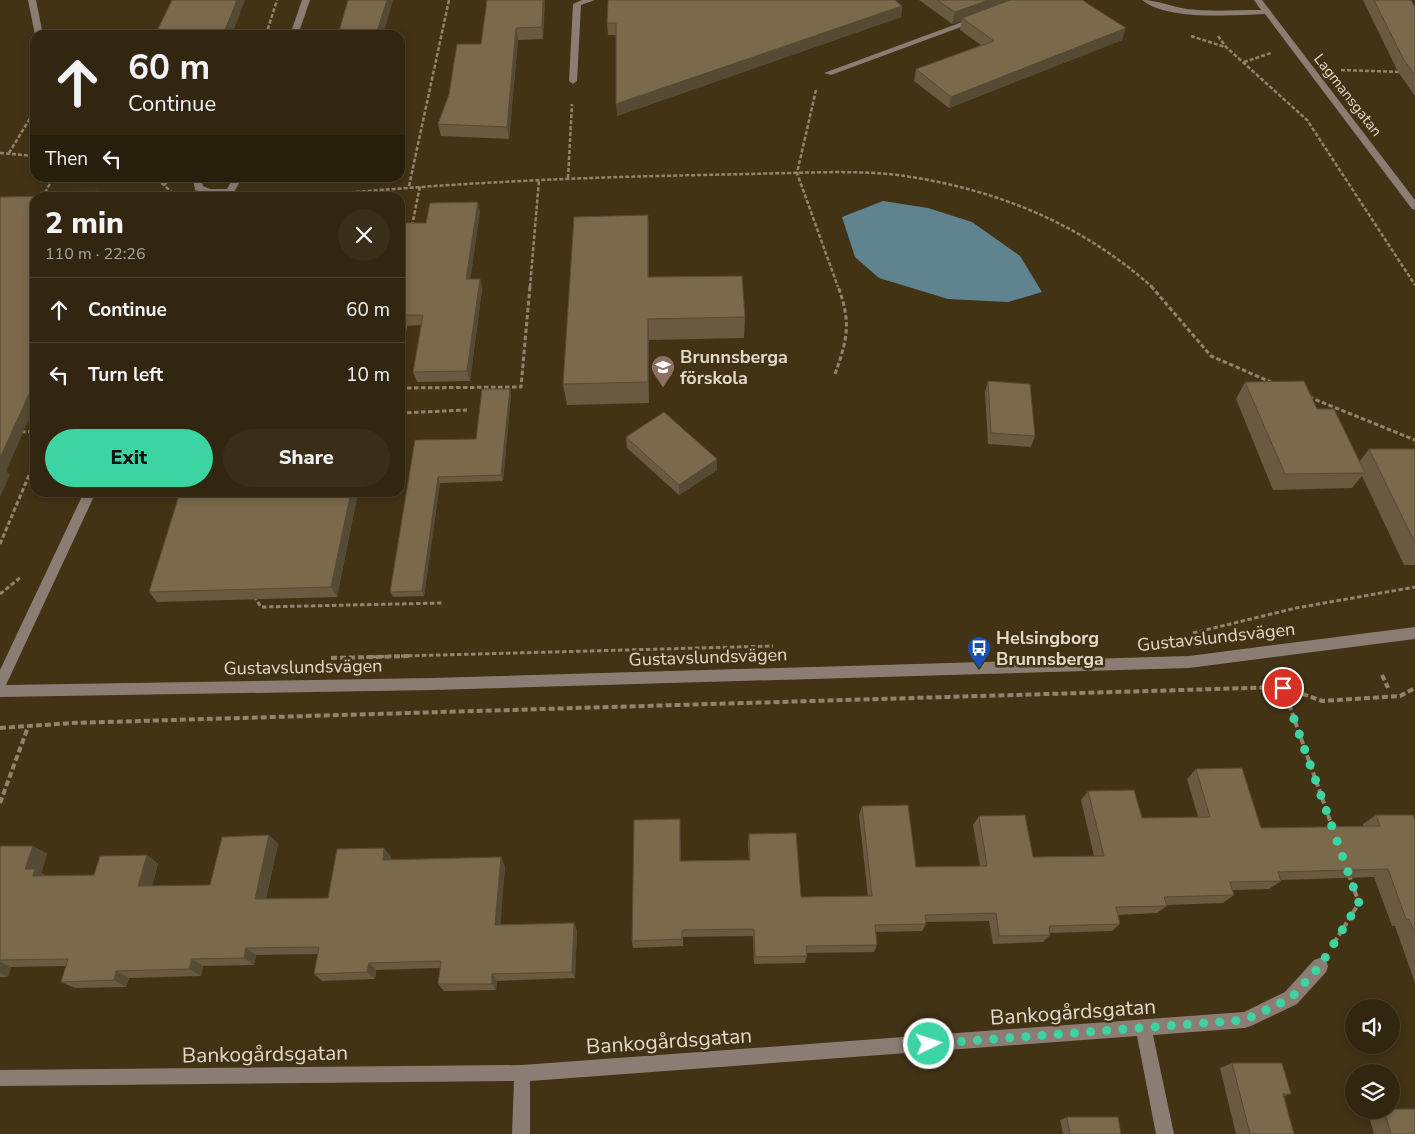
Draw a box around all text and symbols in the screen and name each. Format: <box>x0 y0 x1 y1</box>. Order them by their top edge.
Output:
text: 60 m <box>128 44 210 91</box>
street label: Lagmansgatan <box>1309 49 1387 141</box>
icon: ahead <box>45 50 110 115</box>
text: Continue <box>128 89 216 119</box>
icon: left <box>98 145 126 173</box>
text: Then <box>45 146 88 172</box>
text: 2 min <box>45 203 124 244</box>
button: close <box>338 209 390 261</box>
text: 110 m · 22:26 <box>45 243 146 265</box>
icon: ahead <box>45 296 73 324</box>
text: Continue <box>88 297 167 323</box>
text: 60 m <box>346 297 390 323</box>
place label: Brunnsberga förskola <box>680 345 788 390</box>
school or university icon: Brunnsberga förskola <box>650 354 676 388</box>
icon: left <box>45 361 73 389</box>
text: Turn left <box>88 362 163 388</box>
text: 10 m <box>346 362 390 388</box>
button: Exit <box>45 429 213 487</box>
button: Share <box>223 429 390 487</box>
street label: Gustavslundsvägen <box>1136 617 1296 657</box>
place label: Helsingborg Brunnsberga <box>996 626 1104 671</box>
bus stop icon: Helsingborg Brunnsberga <box>966 635 992 669</box>
street label: Gustavslundsvägen <box>628 642 788 672</box>
street label: Gustavslundsvägen <box>223 654 383 680</box>
pin <box>1262 667 1304 709</box>
icon: arrive <box>1269 674 1297 702</box>
street label: Bankogårdsgatan <box>989 992 1157 1032</box>
map controls <box>1345 999 1400 1119</box>
button: sound <box>1345 999 1400 1054</box>
position arrow <box>902 1017 954 1069</box>
street label: Bankogårdsgatan <box>585 1021 753 1061</box>
street label: Bankogårdsgatan <box>182 1039 348 1069</box>
button: layers <box>1345 1064 1400 1119</box>

